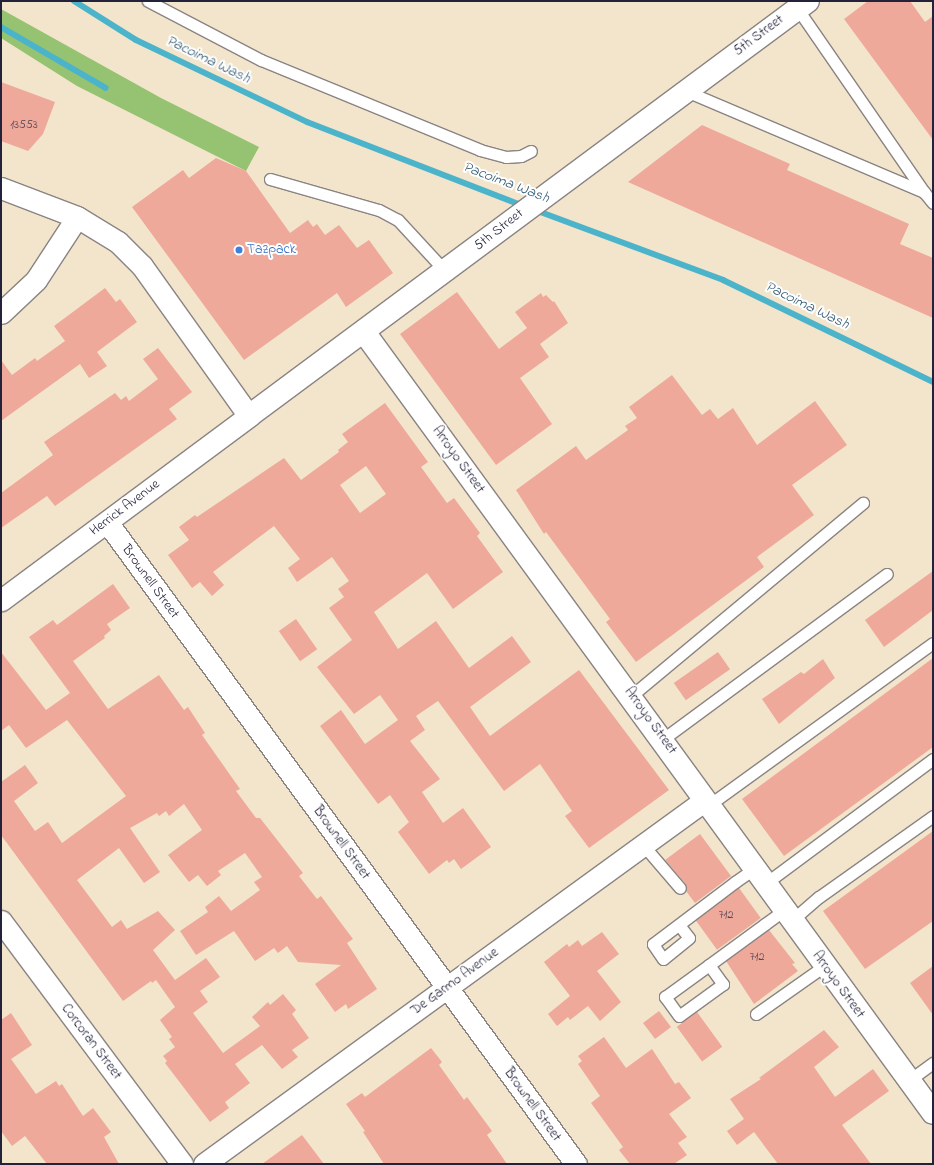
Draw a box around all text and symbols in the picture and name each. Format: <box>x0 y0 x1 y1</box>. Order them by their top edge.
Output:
street label: 5th Street <box>731 12 787 60</box>
water label: Pacoima Wash <box>163 32 253 88</box>
house number: 13553 <box>10 119 38 133</box>
water label: Pacoima Wash <box>460 158 552 208</box>
street label: 5th Street <box>471 205 527 255</box>
place label: Tazpack <box>247 242 296 258</box>
marker: Tazpack <box>234 245 244 255</box>
water label: Pacoima Wash <box>762 278 852 334</box>
street label: Arroyo Street <box>428 423 488 497</box>
street label: Herrick Avenue <box>87 476 163 540</box>
street label: Brownell Street <box>118 542 182 622</box>
street label: Arroyo Street <box>620 684 680 758</box>
street label: Brownell Street <box>309 803 373 883</box>
house number: 712 <box>719 909 733 923</box>
street label: De Garmo Avenue <box>408 945 502 1019</box>
street label: Arroyo Street <box>808 948 868 1022</box>
house number: 712 <box>750 951 764 965</box>
street label: Corcoran Street <box>57 1001 125 1083</box>
street label: Brownell Street <box>500 1065 564 1145</box>

